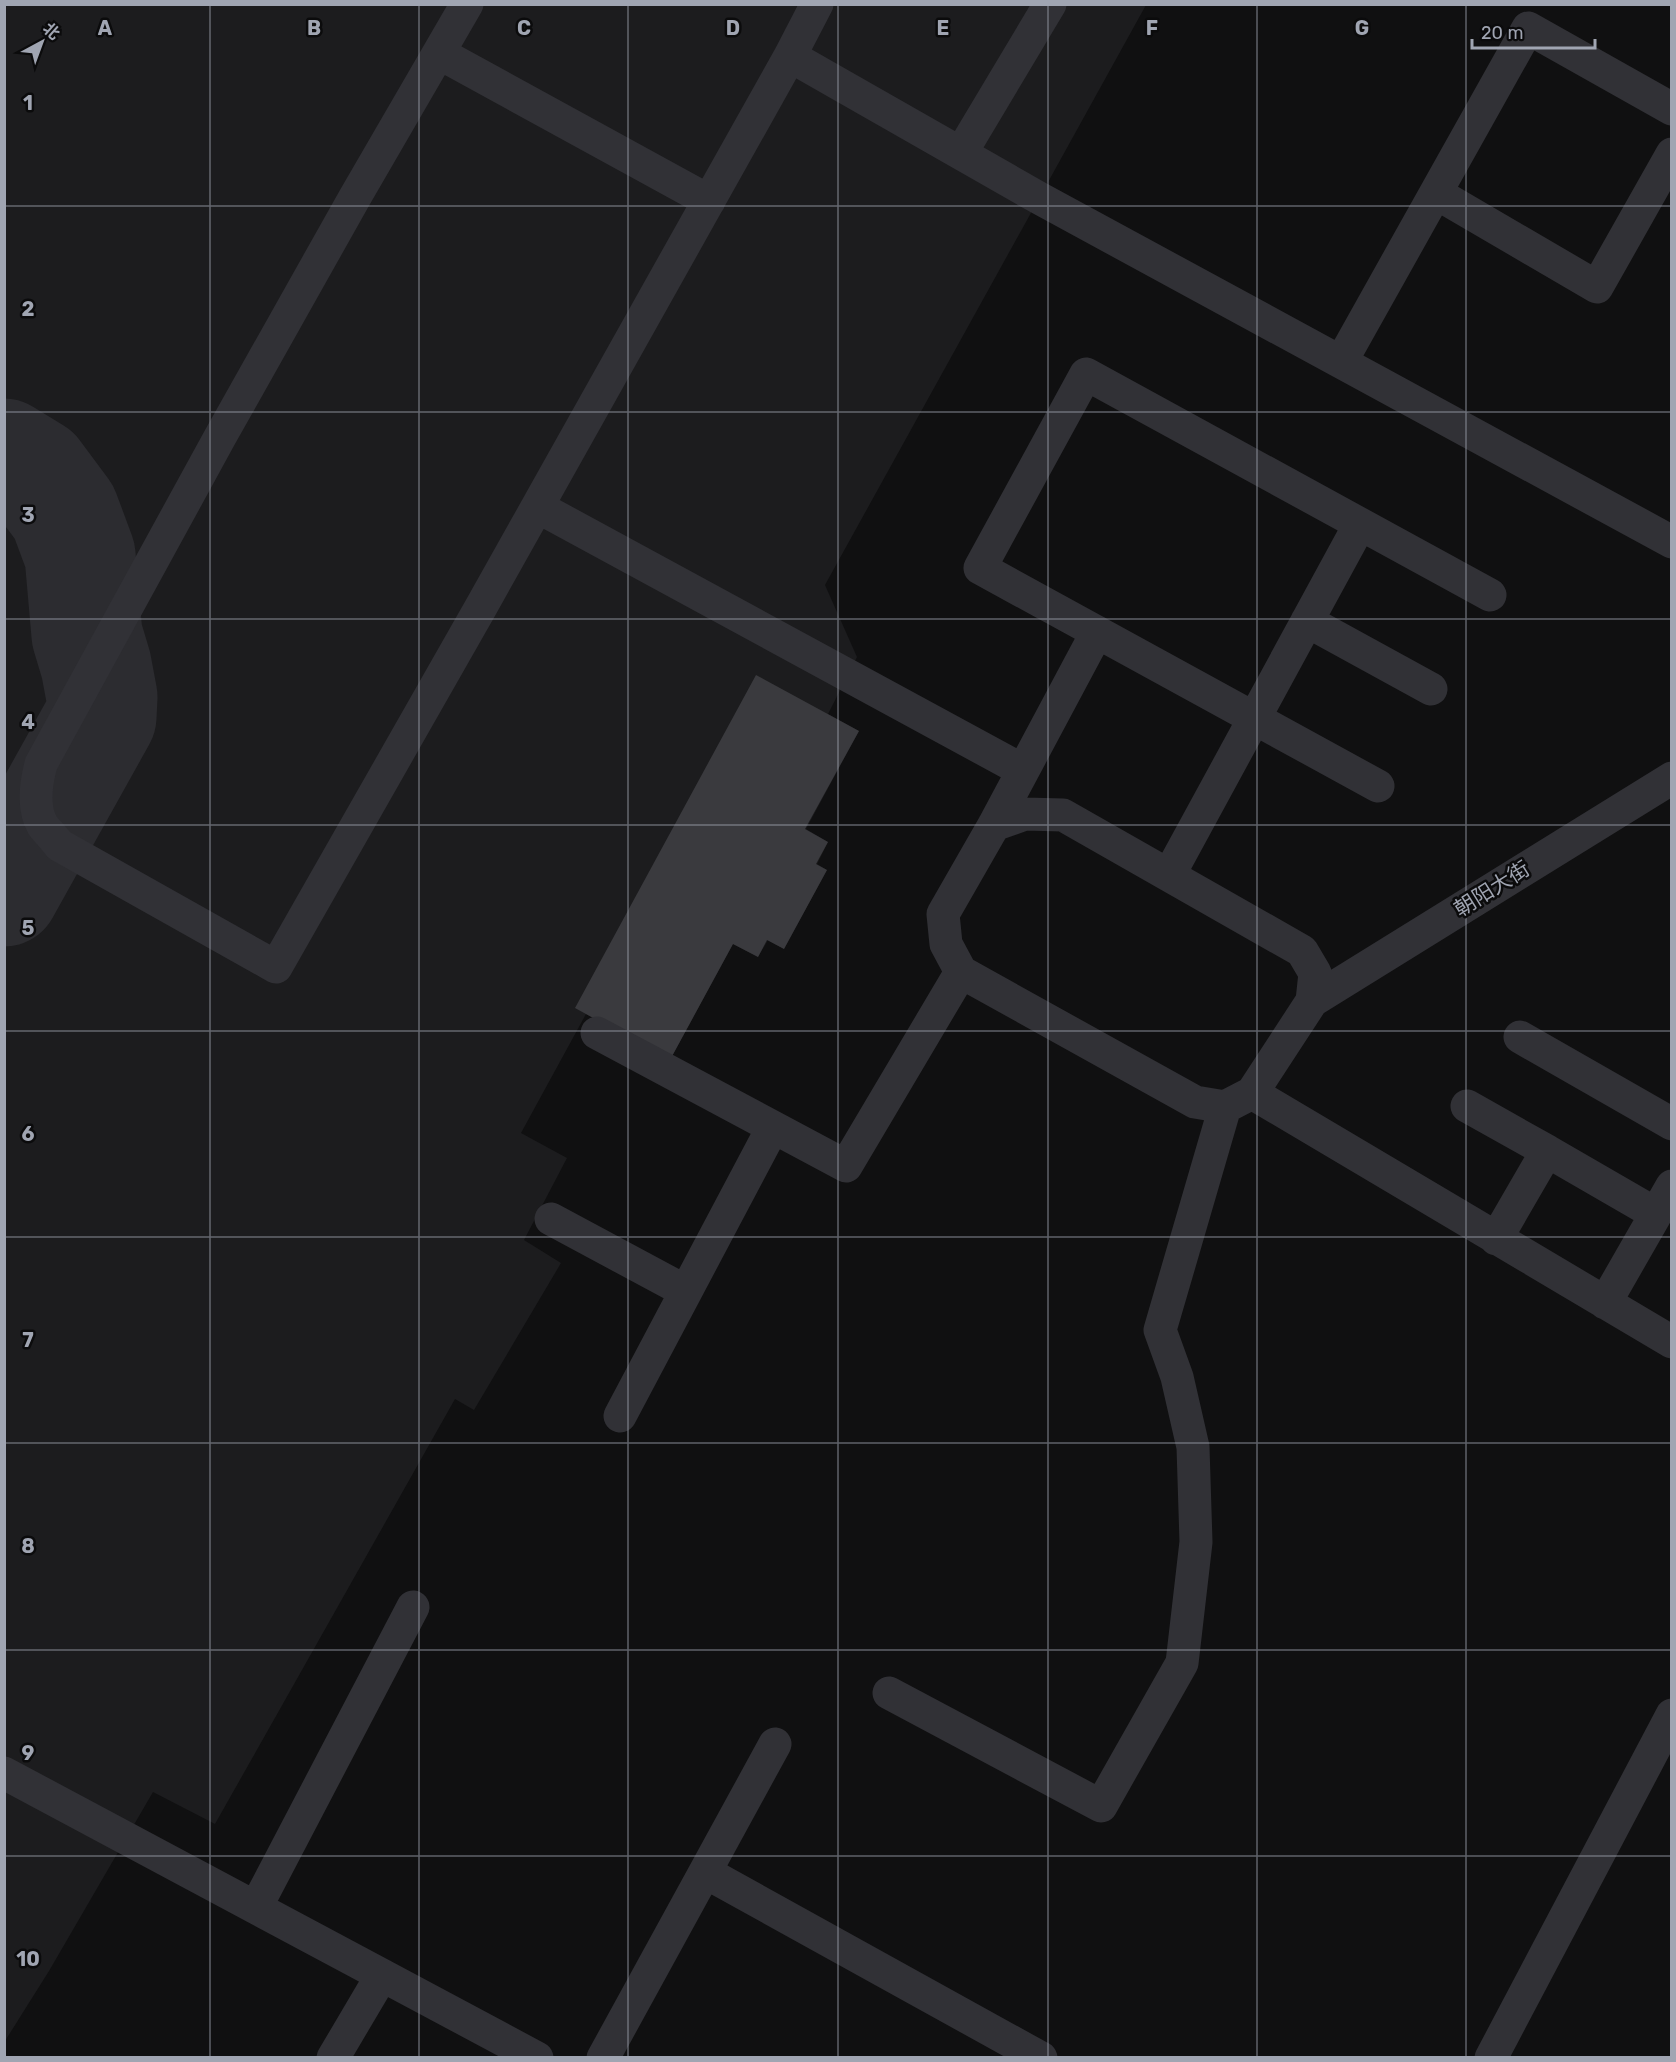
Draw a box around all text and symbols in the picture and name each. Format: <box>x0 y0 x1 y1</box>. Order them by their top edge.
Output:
north arrow <box>12 12 72 72</box>
scale bar <box>1472 12 1595 50</box>
text: A <box>98 16 113 40</box>
text: B <box>307 16 321 40</box>
text: C <box>517 16 531 40</box>
text: D <box>726 16 740 40</box>
text: E <box>937 16 949 40</box>
text: F <box>1146 16 1158 40</box>
text: G <box>1355 16 1369 40</box>
text: 北 <box>39 19 64 43</box>
text: 20 m <box>1481 22 1523 44</box>
text: 1 <box>23 91 33 115</box>
text: 2 <box>22 297 35 321</box>
text: 3 <box>21 503 35 527</box>
text: 4 <box>21 710 35 734</box>
street label: 朝阳大街 <box>1449 856 1534 921</box>
text: 5 <box>22 916 35 940</box>
text: 6 <box>21 1122 35 1146</box>
text: 7 <box>22 1328 34 1352</box>
text: 8 <box>21 1534 35 1558</box>
text: 9 <box>22 1741 35 1765</box>
text: 10 <box>16 1947 40 1971</box>

